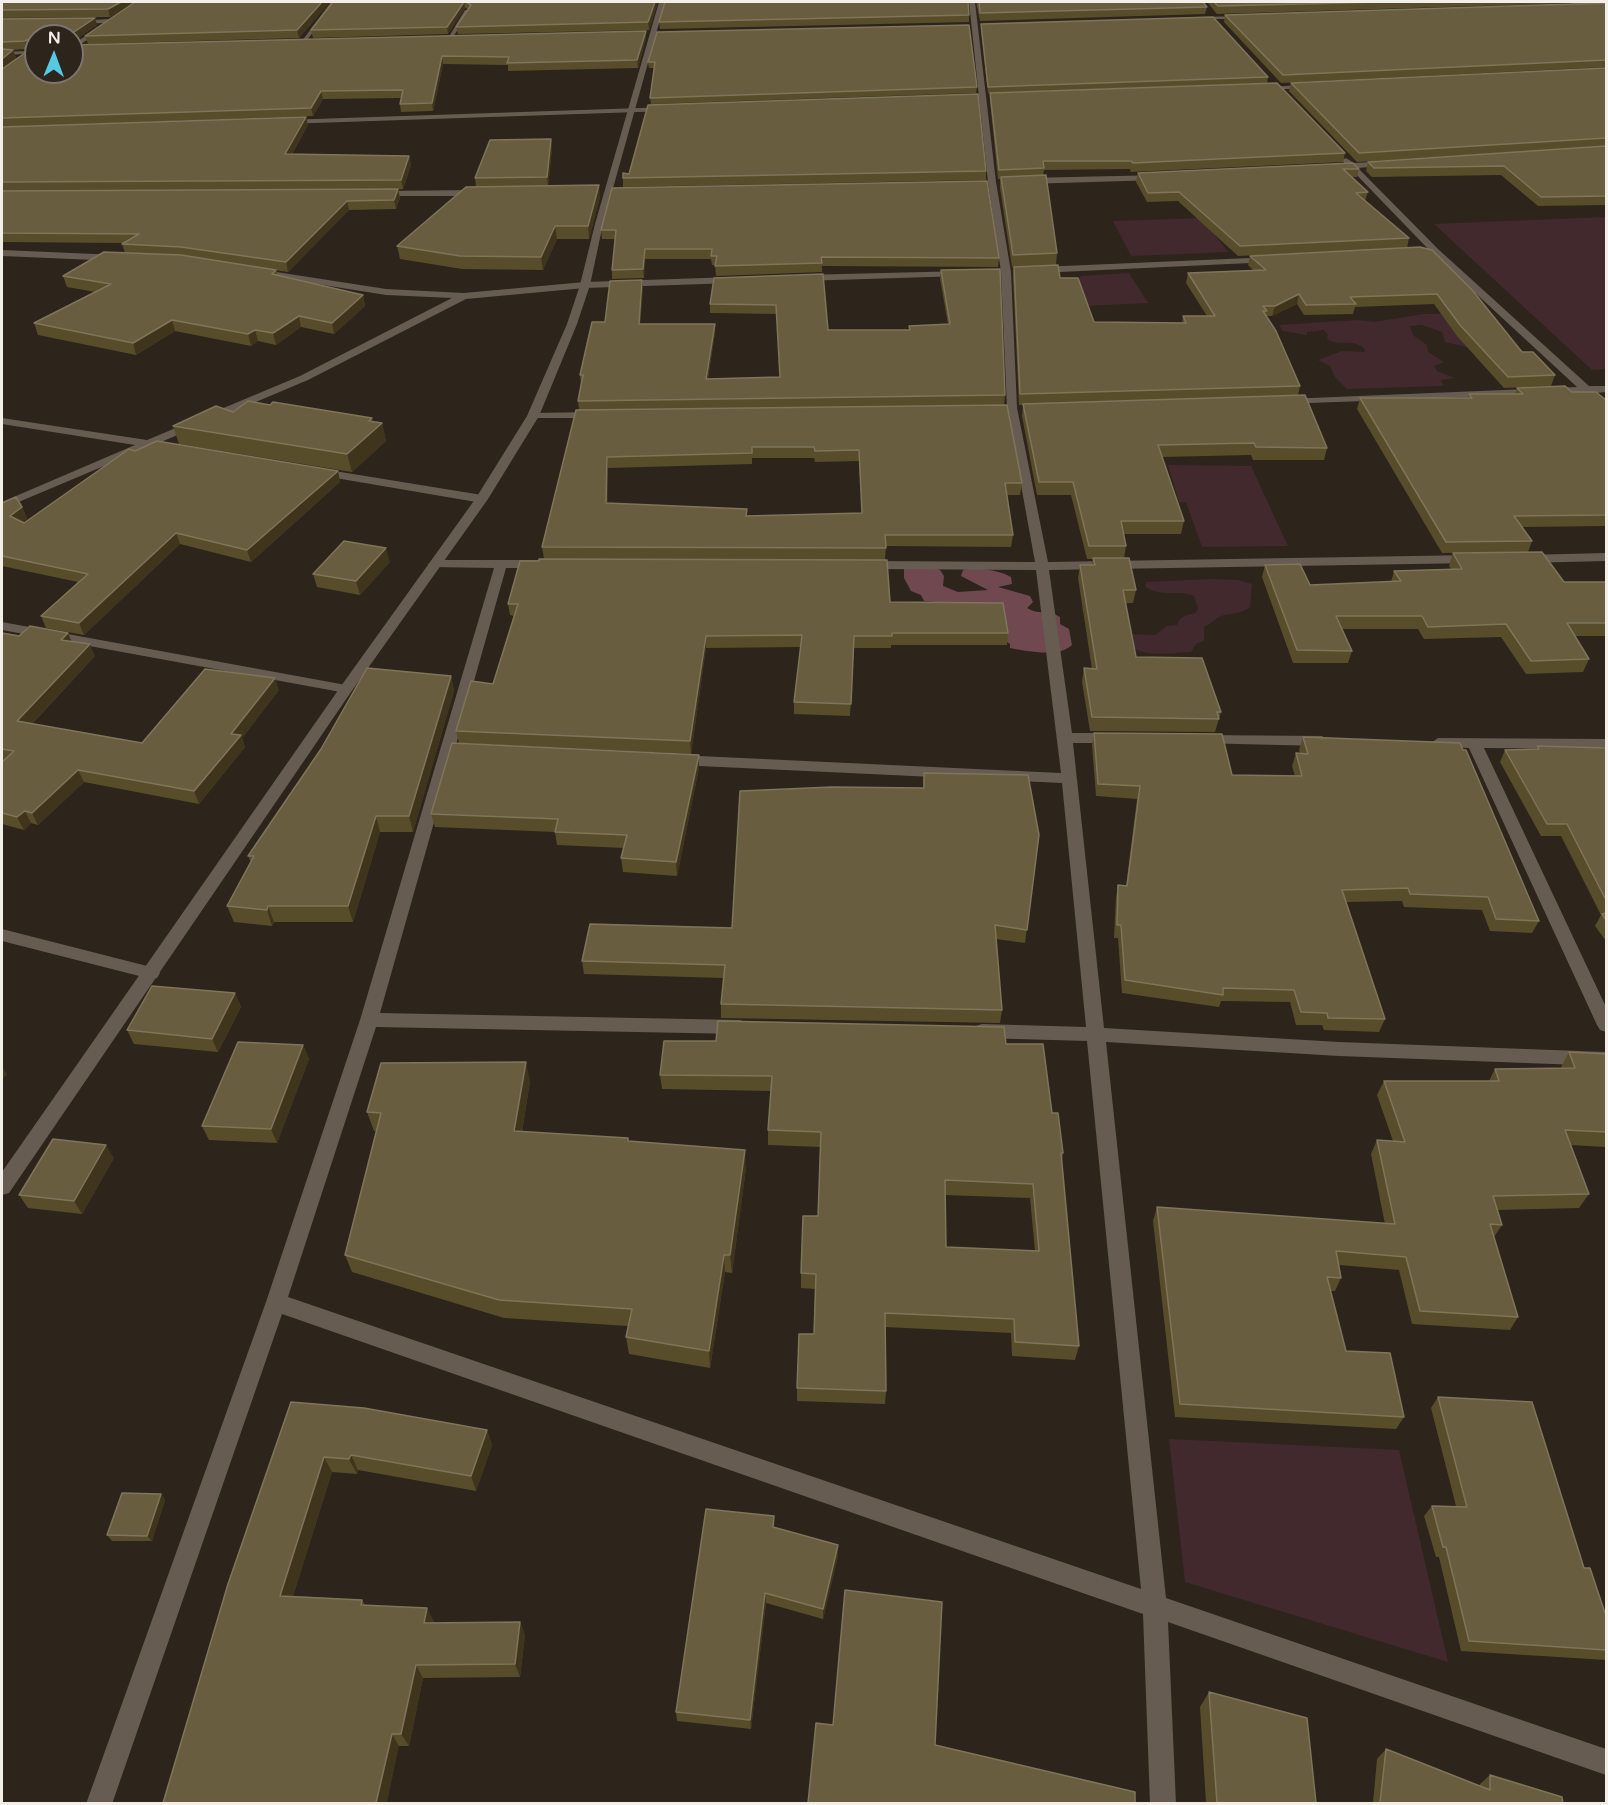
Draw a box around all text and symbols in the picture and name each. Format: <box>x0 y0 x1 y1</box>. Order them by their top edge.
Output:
north arrow <box>24 24 84 84</box>
text: N <box>48 28 61 48</box>

